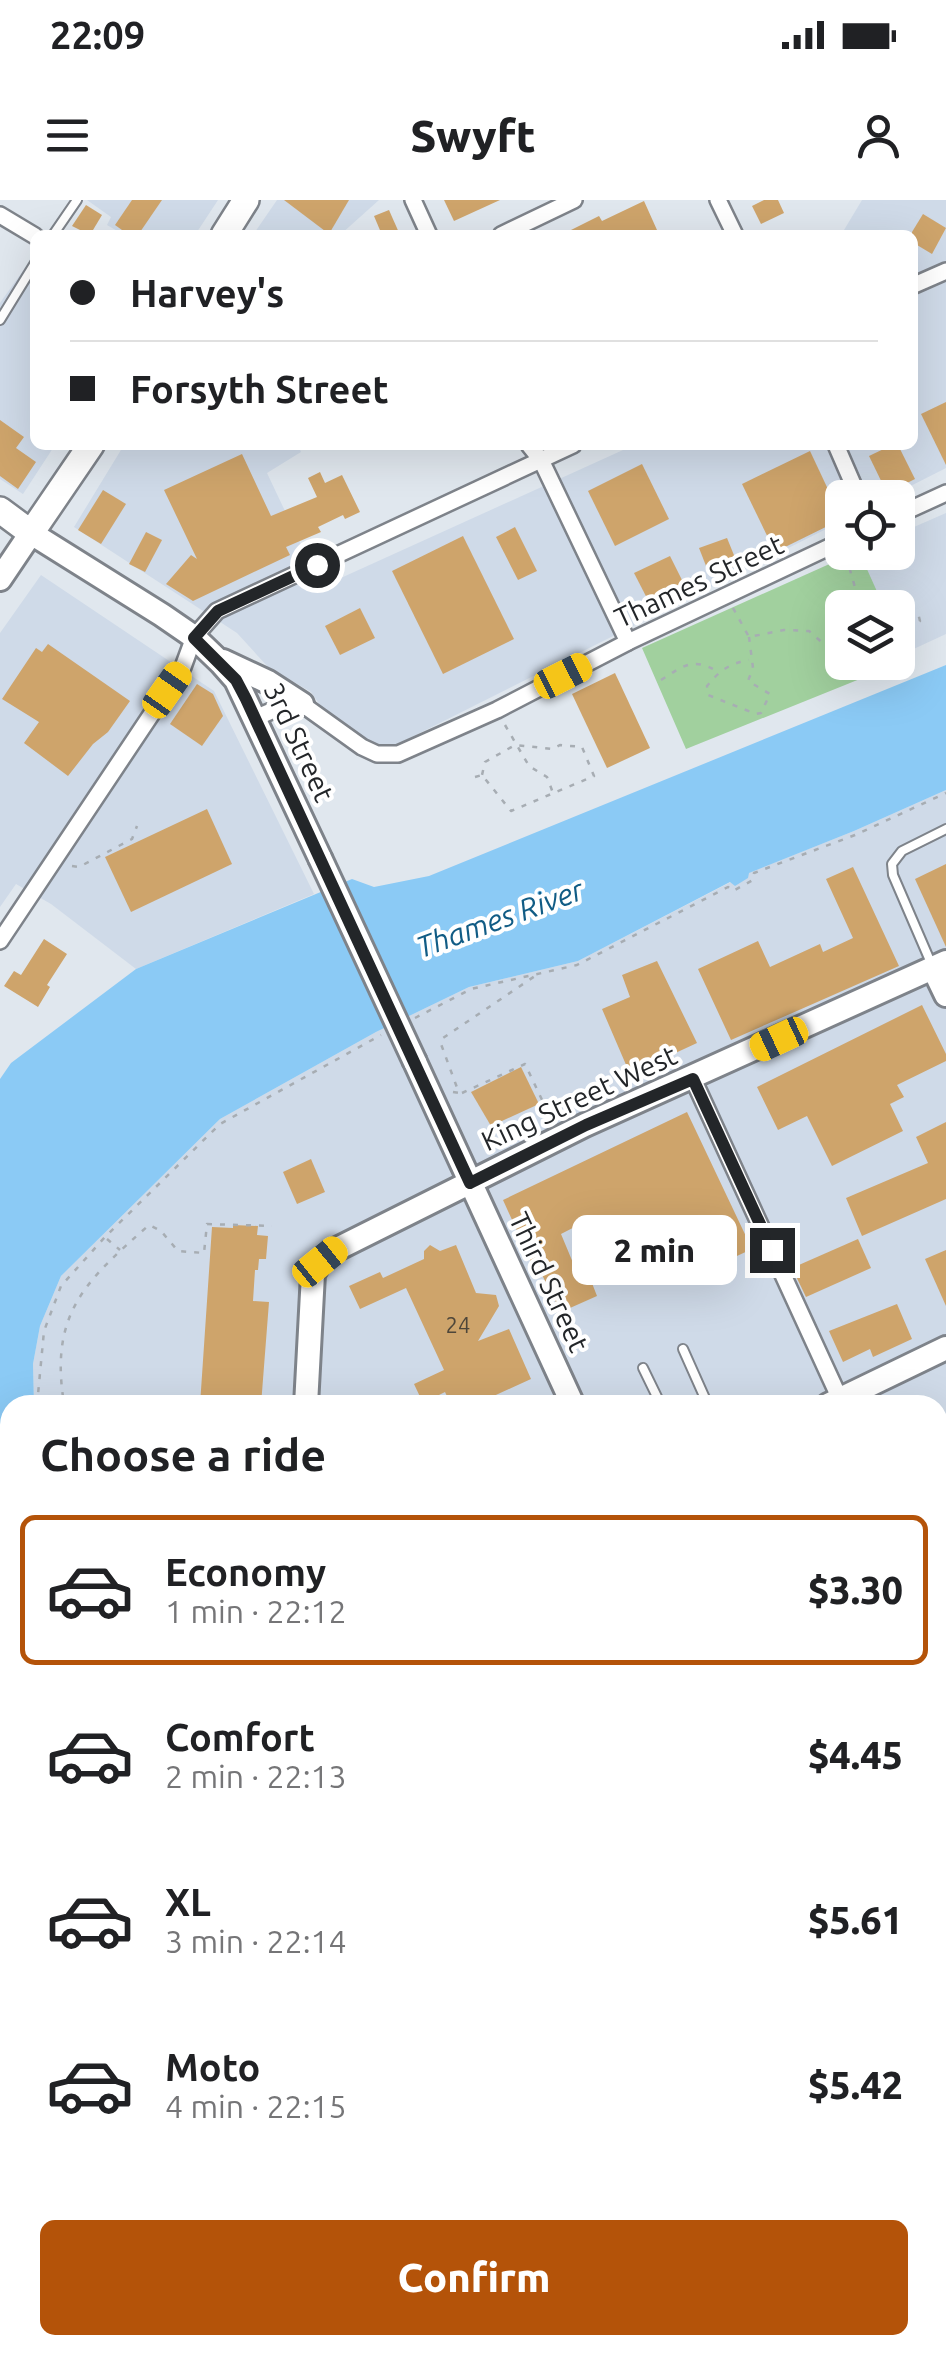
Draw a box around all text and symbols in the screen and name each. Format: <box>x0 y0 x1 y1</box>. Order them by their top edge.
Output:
text: 22:09 <box>50 14 145 56</box>
icon: menu <box>40 108 95 163</box>
icon: person <box>851 108 906 163</box>
text: Swyft <box>410 110 536 161</box>
text: Harvey's <box>130 272 284 314</box>
text: Forsyth Street <box>130 368 389 410</box>
map controls <box>825 480 915 680</box>
button: locate <box>825 480 915 570</box>
street label: Thames Street <box>610 528 788 633</box>
route start <box>295 543 340 588</box>
button: layers <box>825 590 915 680</box>
car <box>529 649 597 703</box>
car <box>138 657 196 723</box>
street label: 3rd Street <box>258 678 340 806</box>
water label: Thames River <box>411 872 589 964</box>
car <box>745 1013 813 1065</box>
street label: King Street West <box>476 1039 681 1156</box>
street label: Third Street <box>504 1207 595 1356</box>
callout: 2 min <box>572 1215 737 1285</box>
route end <box>750 1228 795 1273</box>
car <box>287 1231 353 1293</box>
text: 2 min <box>614 1232 695 1268</box>
house number: 24 <box>446 1312 470 1337</box>
text: Choose a ride <box>40 1429 326 1480</box>
icon: car <box>45 1545 135 1635</box>
text: Economy <box>165 1551 326 1593</box>
text: $3.30 <box>808 1569 903 1611</box>
text: 1 min · 22:12 <box>165 1593 347 1629</box>
icon: car <box>45 1710 135 1800</box>
text: Comfort <box>165 1716 315 1758</box>
text: $4.45 <box>808 1734 903 1776</box>
text: 2 min · 22:13 <box>165 1758 347 1794</box>
icon: car <box>45 1875 135 1965</box>
text: XL <box>165 1881 211 1923</box>
text: $5.61 <box>808 1899 903 1941</box>
text: 3 min · 22:14 <box>165 1923 347 1959</box>
icon: car <box>45 2040 135 2130</box>
text: Moto <box>165 2046 260 2088</box>
text: $5.42 <box>808 2064 903 2106</box>
text: 4 min · 22:15 <box>165 2088 347 2124</box>
button: Confirm <box>40 2220 908 2335</box>

